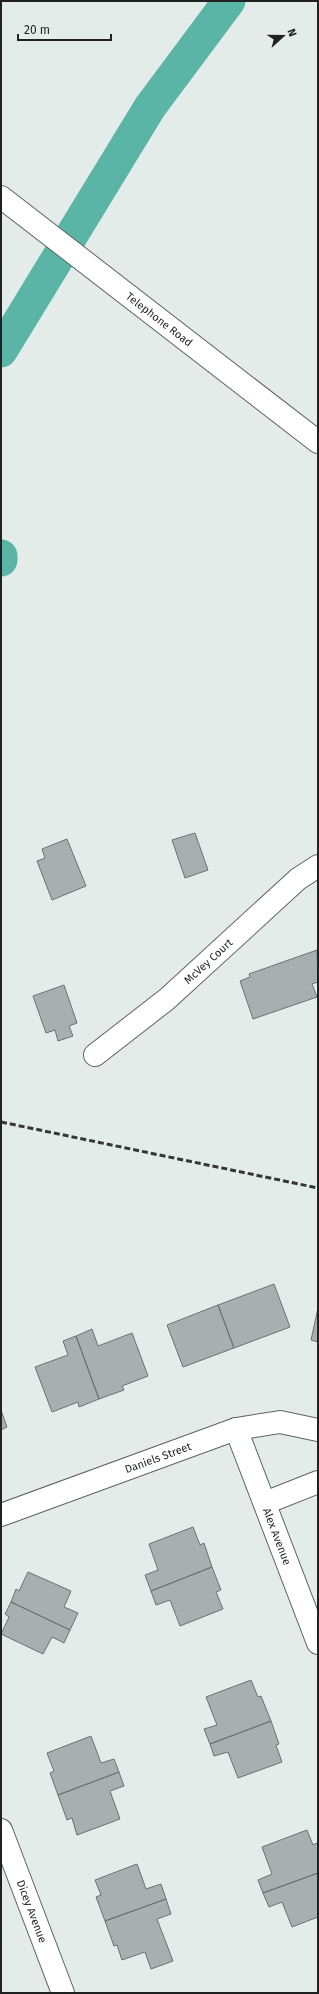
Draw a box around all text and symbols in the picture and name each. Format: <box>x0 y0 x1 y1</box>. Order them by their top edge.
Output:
scale bar <box>18 16 111 42</box>
north arrow <box>263 16 303 56</box>
text: 20 m <box>24 23 50 37</box>
text: N <box>284 27 299 38</box>
street label: Telephone Road <box>123 290 195 349</box>
street label: McVey Court <box>182 936 235 987</box>
street label: Daniels Street <box>123 1440 193 1476</box>
street label: Alex Avenue <box>260 1506 294 1567</box>
street label: Dicey Avenue <box>14 1878 49 1945</box>

